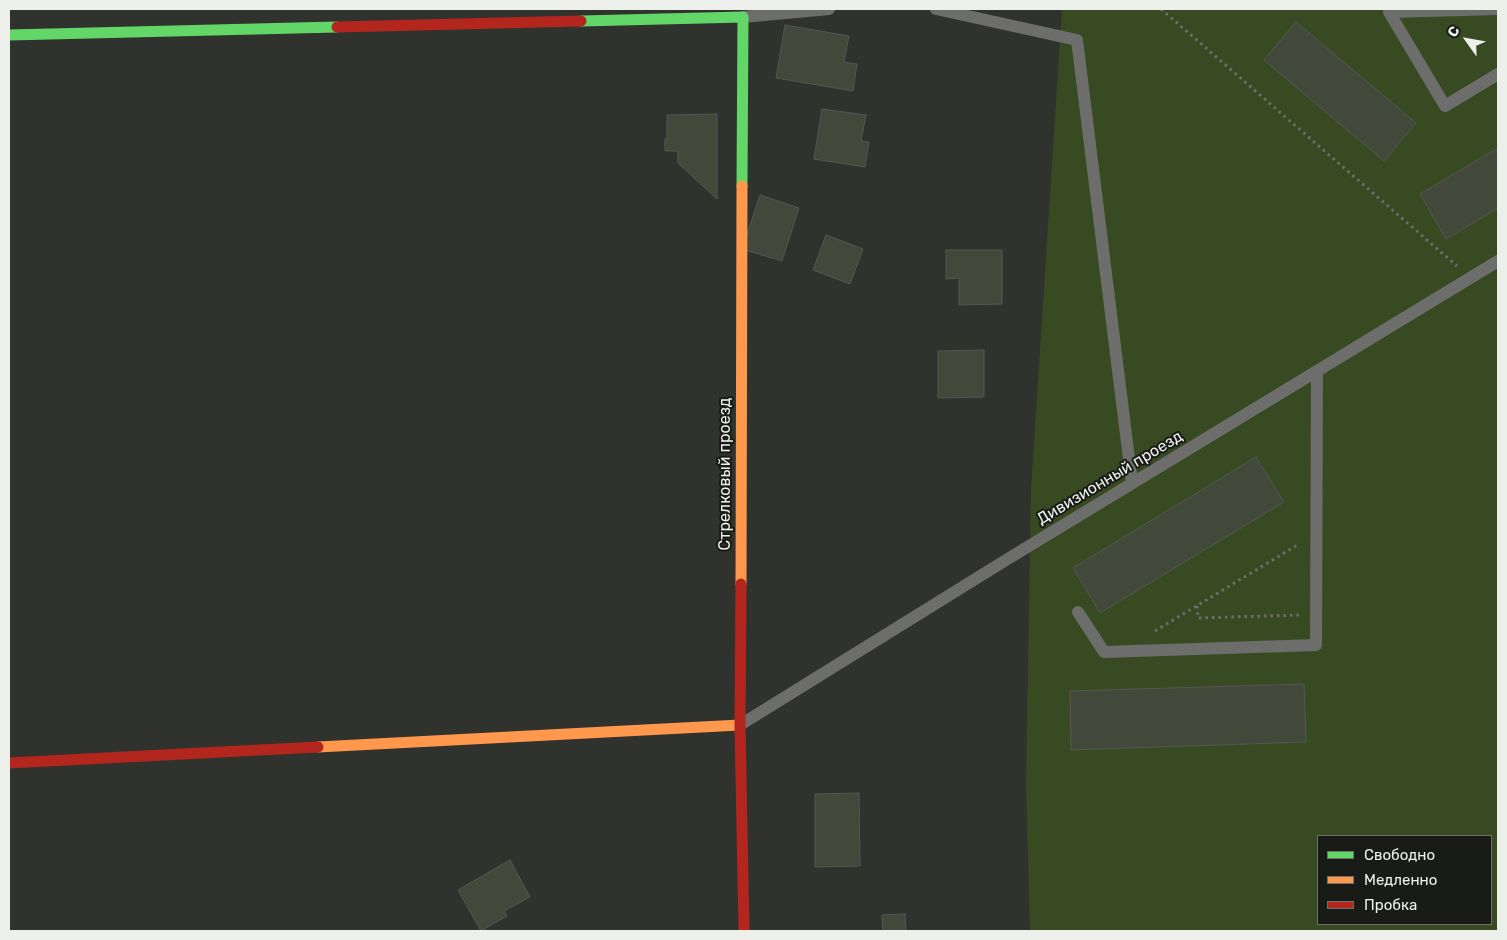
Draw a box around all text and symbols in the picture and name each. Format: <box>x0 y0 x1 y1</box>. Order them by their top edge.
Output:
north arrow <box>1442 15 1492 65</box>
text: С <box>1444 23 1464 40</box>
street label: Стрелковый проезд <box>715 398 735 550</box>
street label: Дивизионный проезд <box>1034 427 1186 529</box>
legend <box>1317 835 1492 925</box>
text: Свободно <box>1364 846 1435 864</box>
text: Медленно <box>1364 871 1437 889</box>
text: Пробка <box>1364 896 1417 914</box>

